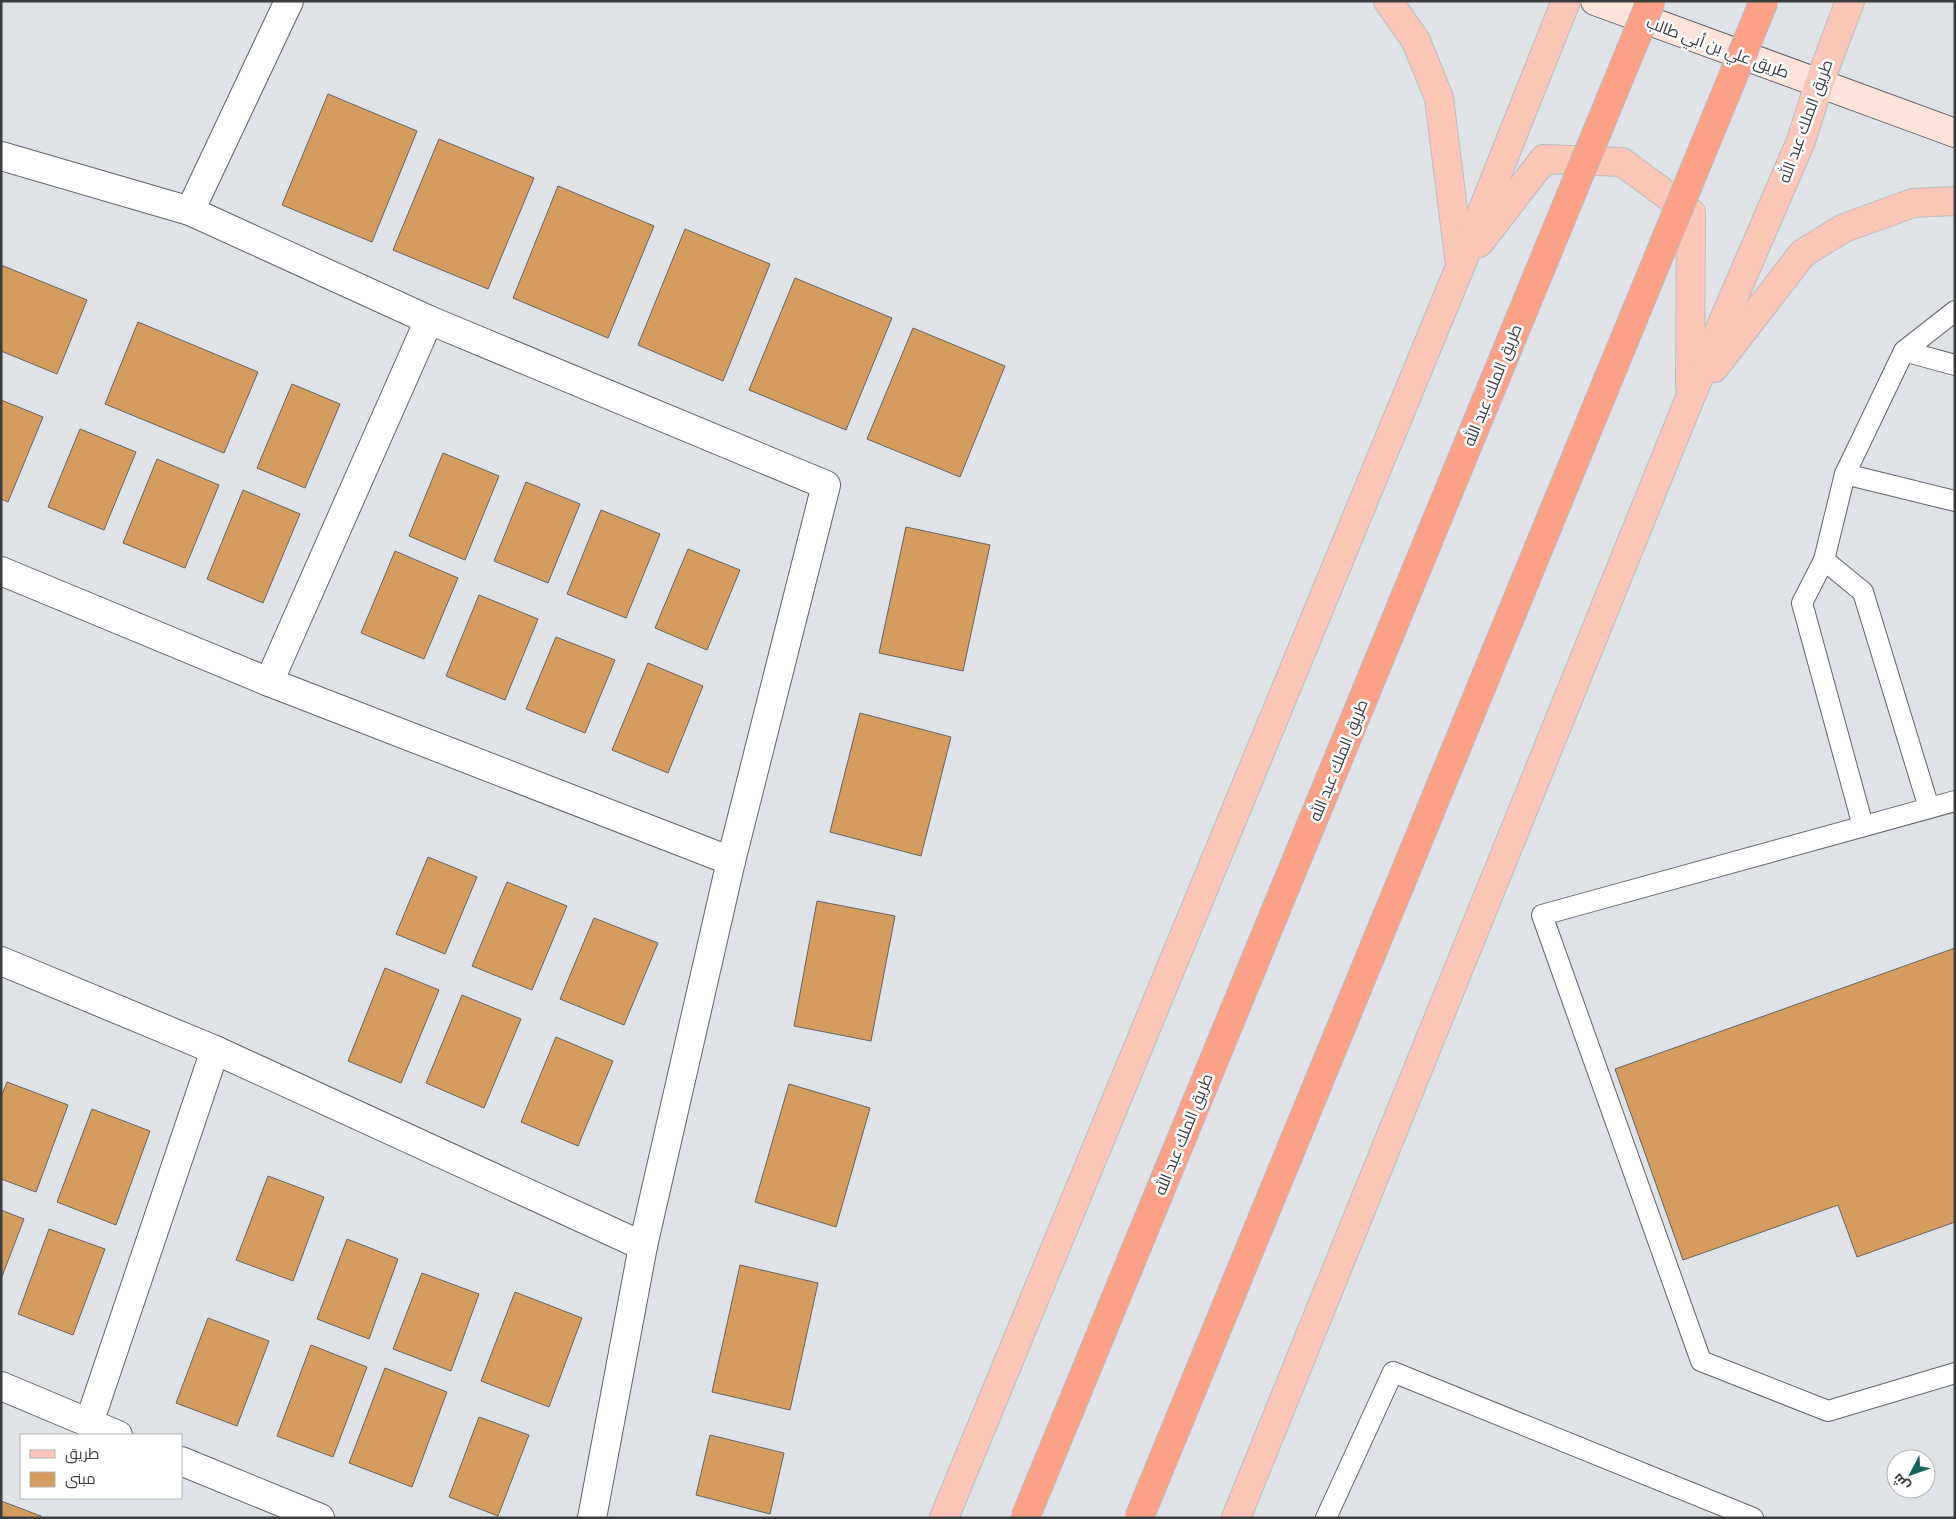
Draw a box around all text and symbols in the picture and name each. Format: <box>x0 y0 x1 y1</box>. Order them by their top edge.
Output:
street label: طريق علي بن أبي طالب <box>1642 13 1792 86</box>
street label: طريق الملك عبد الله <box>1773 57 1838 186</box>
street label: طريق الملك عبد الله <box>1458 321 1526 449</box>
street label: طريق الملك عبد الله <box>1304 696 1372 824</box>
street label: طريق الملك عبد الله <box>1149 1070 1217 1198</box>
legend <box>20 1434 182 1499</box>
text: طريق <box>65 1445 99 1464</box>
north arrow <box>1886 1449 1936 1499</box>
text: مبنى <box>65 1470 96 1489</box>
text: ش <box>1889 1470 1914 1495</box>

